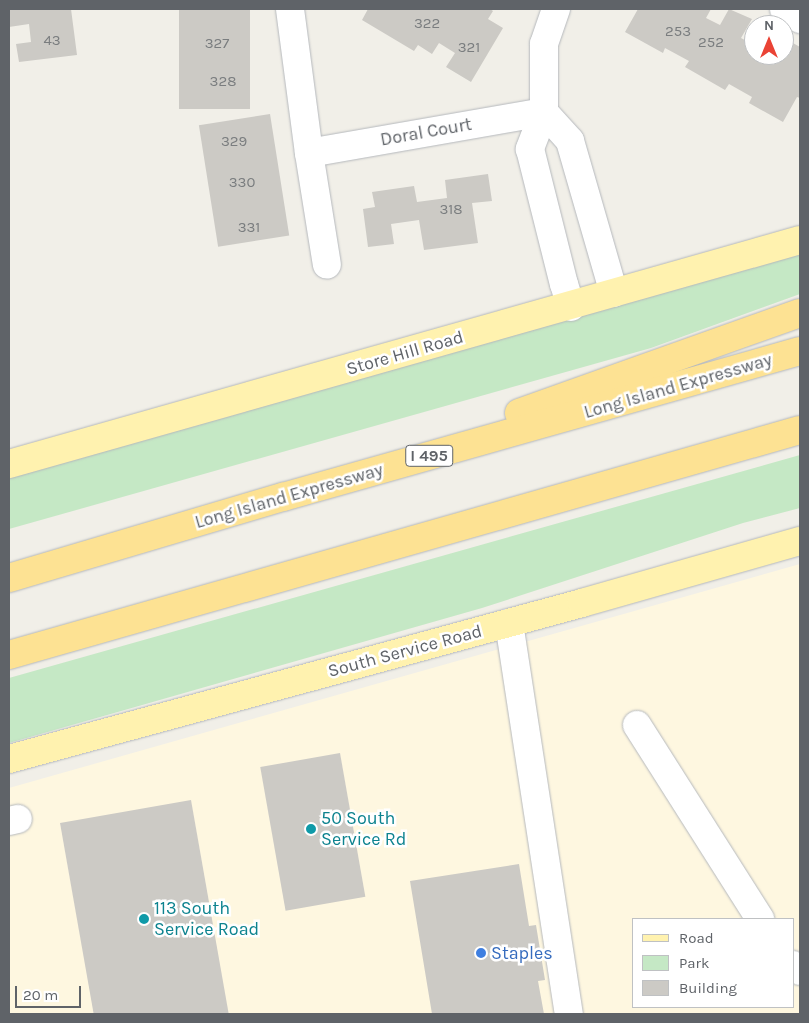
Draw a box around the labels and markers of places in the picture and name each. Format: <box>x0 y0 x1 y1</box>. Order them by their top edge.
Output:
place label: 50 South Service Rd <box>321 808 407 851</box>
marker: 50 South Service Rd <box>305 823 317 835</box>
place label: 113 South Service Road <box>154 898 259 941</box>
marker: 113 South Service Road <box>138 913 150 925</box>
place label: Staples <box>491 942 553 964</box>
marker: Staples <box>475 947 487 959</box>

